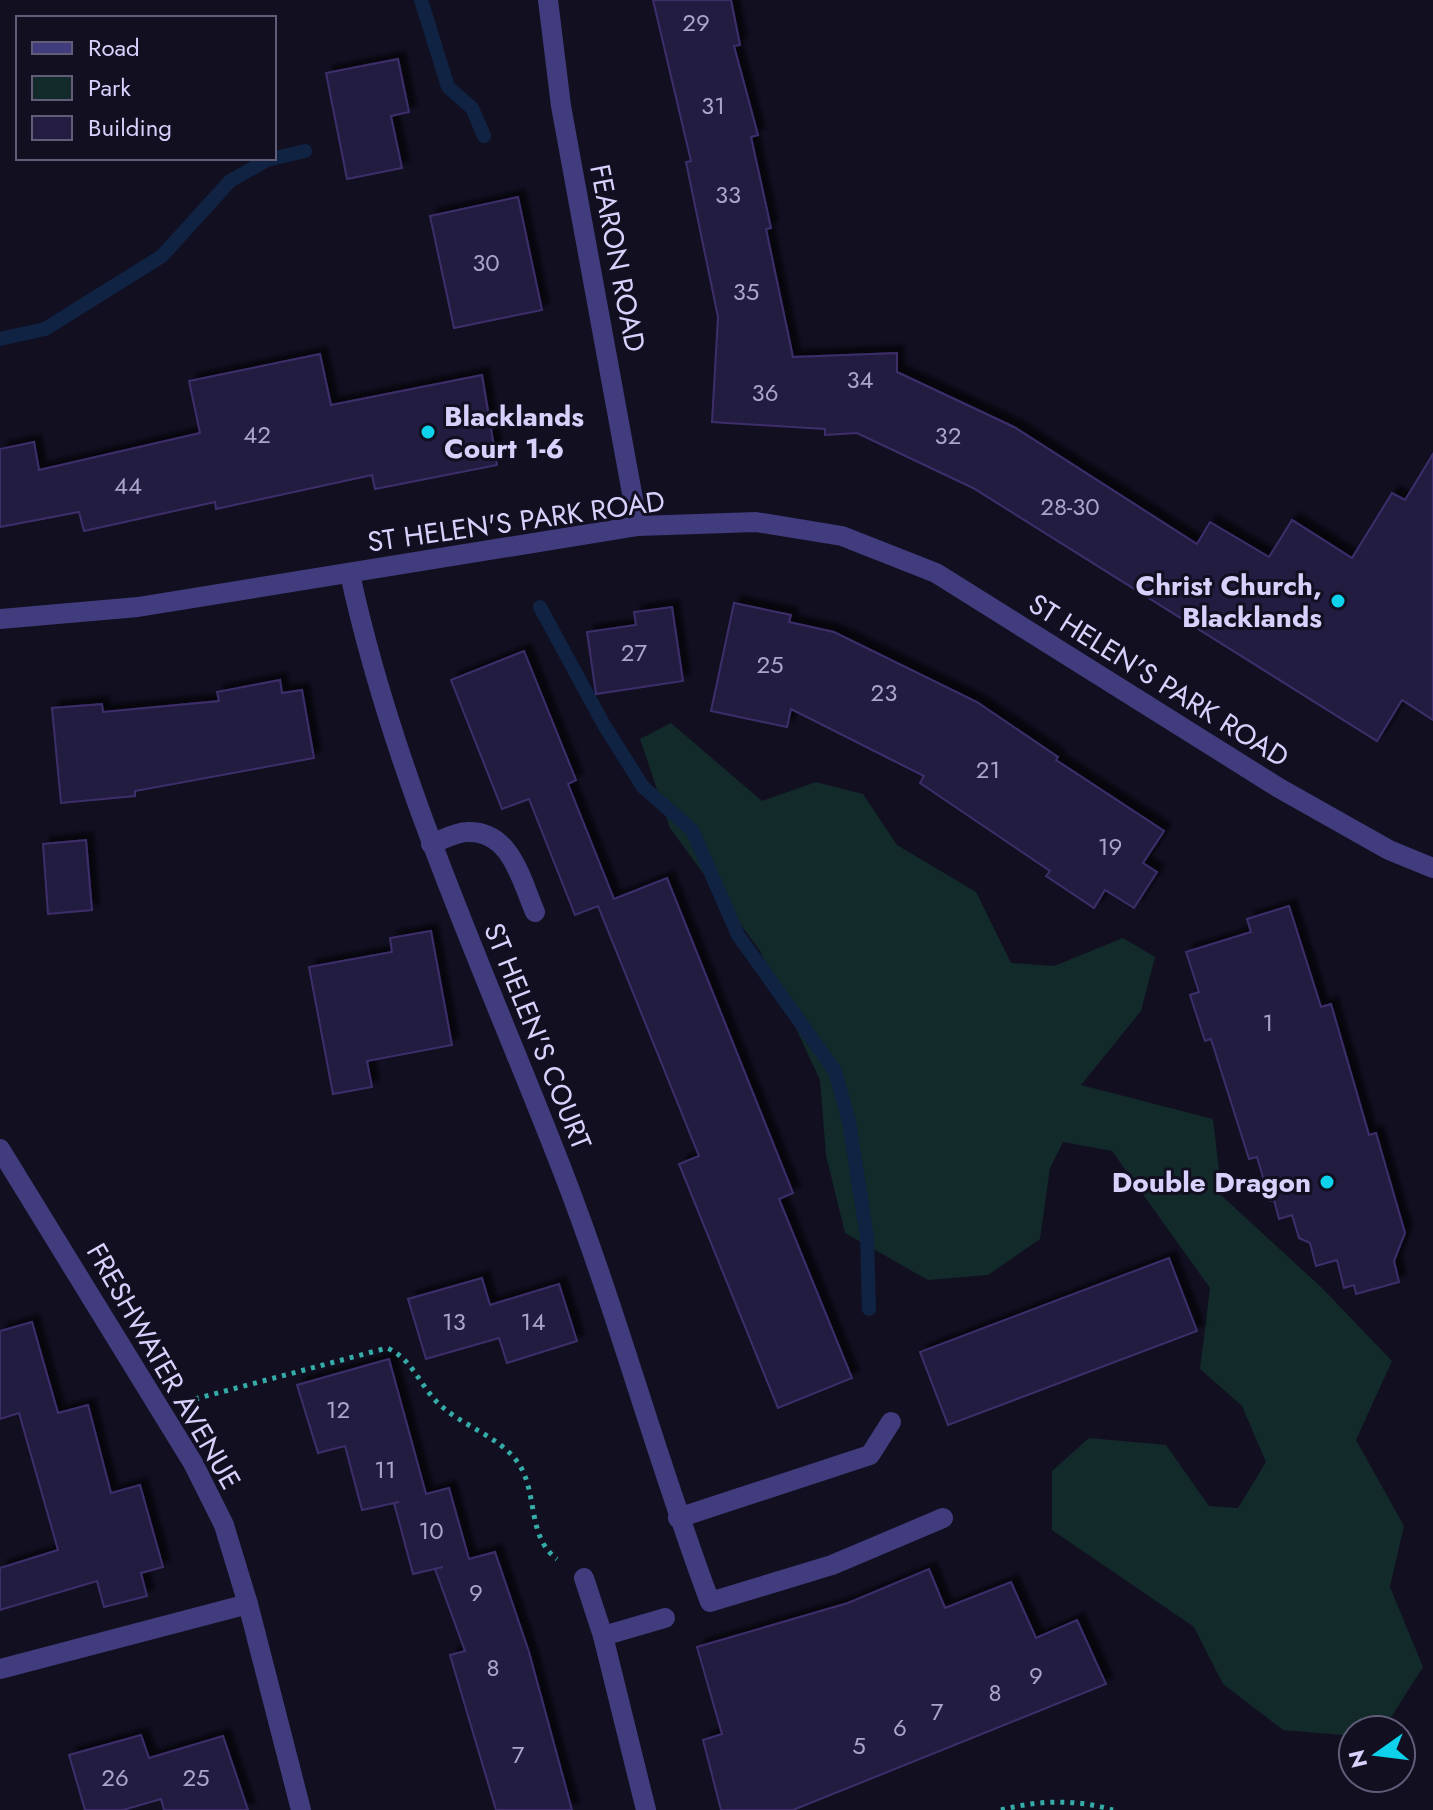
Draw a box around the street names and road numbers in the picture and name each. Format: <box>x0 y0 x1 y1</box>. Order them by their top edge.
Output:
street label: FEARON ROAD <box>579 161 656 355</box>
street label: ST HELEN'S PARK ROAD <box>365 480 667 563</box>
street label: ST HELEN'S PARK ROAD <box>1021 584 1297 777</box>
street label: ST HELEN'S COURT <box>473 917 602 1156</box>
street label: FRESHWATER AVENUE <box>76 1235 251 1497</box>

